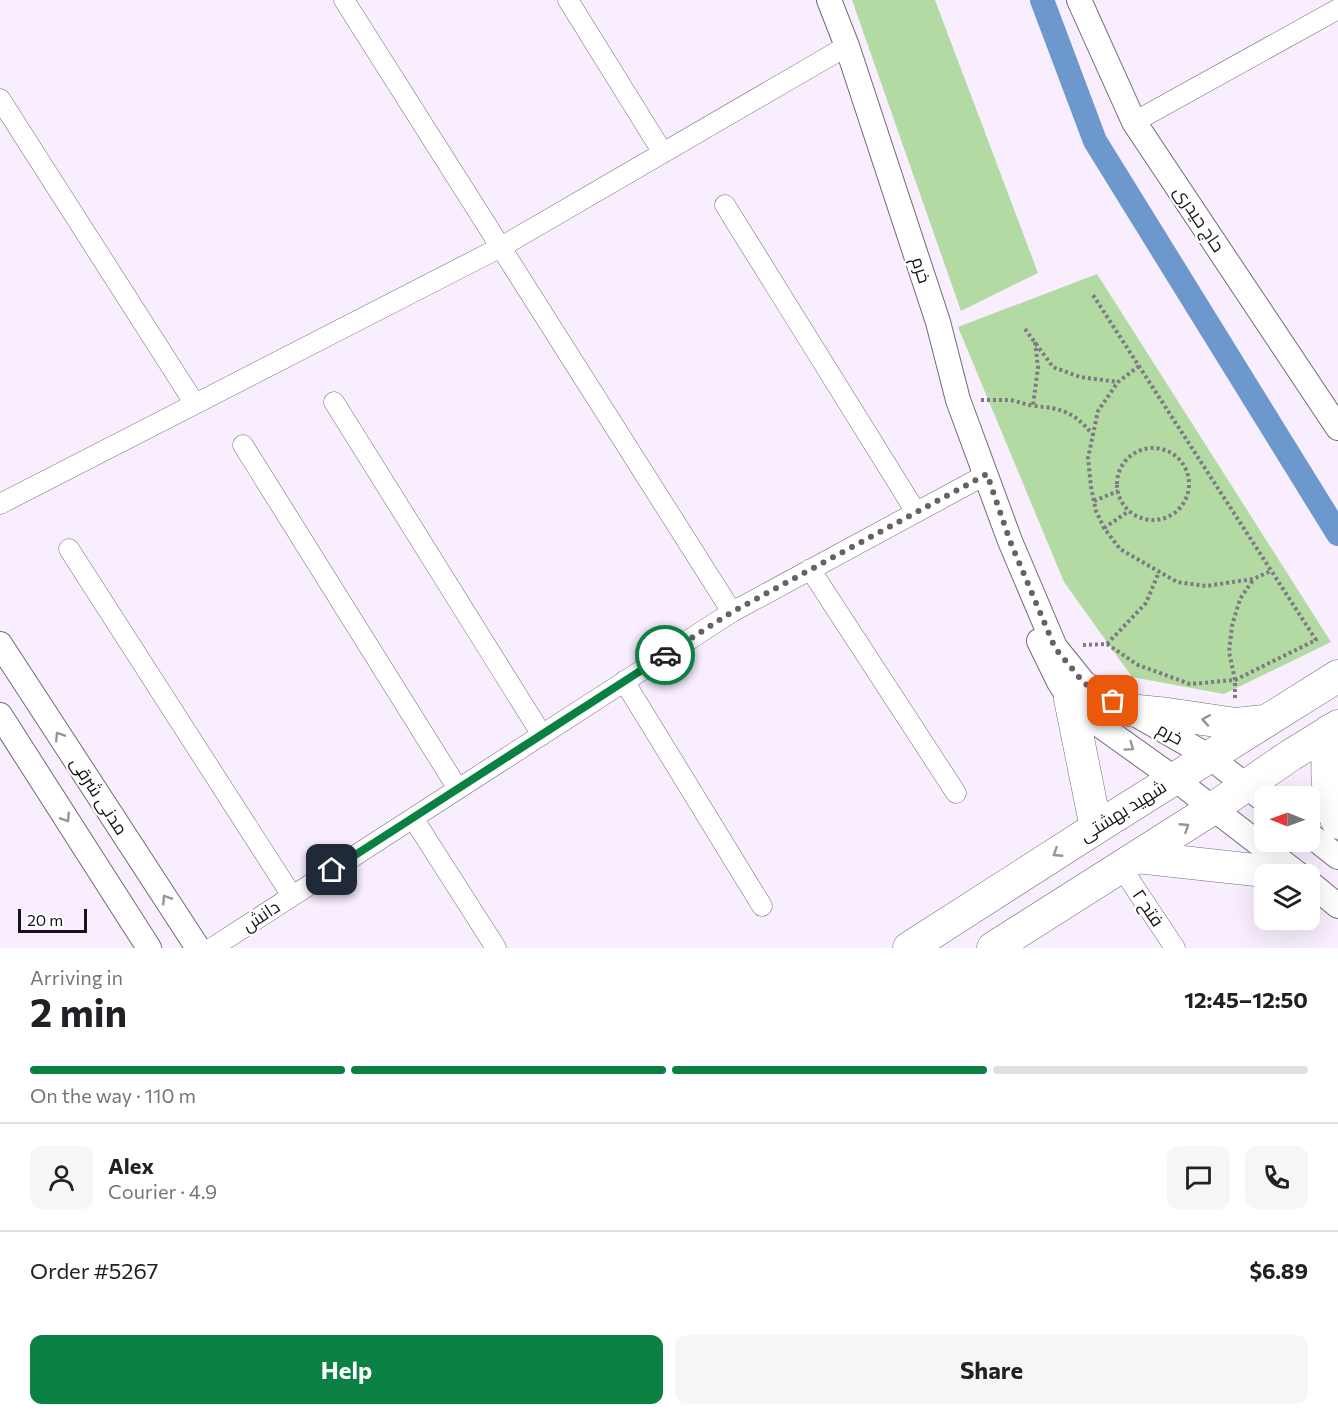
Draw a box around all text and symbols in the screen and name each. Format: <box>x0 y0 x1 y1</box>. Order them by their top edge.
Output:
street label: حاج حیدری <box>1168 181 1230 257</box>
street label: خرم <box>905 254 937 286</box>
courier <box>635 625 695 685</box>
icon: car <box>649 639 682 672</box>
pin <box>1087 675 1138 726</box>
icon: bag <box>1096 684 1129 717</box>
one-way arrow <box>1202 714 1211 726</box>
street label: خرم <box>1153 717 1187 751</box>
one-way arrow <box>56 731 67 742</box>
one-way arrow <box>1123 740 1134 751</box>
street label: مدنی شرقی <box>66 752 133 839</box>
street label: شهید بهشتی <box>1075 775 1171 846</box>
north arrow <box>1254 786 1320 852</box>
map controls <box>1254 786 1320 930</box>
one-way arrow <box>58 811 69 822</box>
one-way arrow <box>1178 823 1189 834</box>
pin <box>306 844 357 895</box>
one-way arrow <box>1053 845 1064 856</box>
icon: home <box>315 853 348 886</box>
button: layers <box>1254 864 1320 930</box>
street label: فتح ۲ <box>1127 885 1169 931</box>
one-way arrow <box>162 895 173 906</box>
street label: دانش <box>237 895 284 936</box>
scale bar <box>18 906 87 934</box>
text: 20 m <box>27 910 63 929</box>
text: Arriving in <box>30 965 123 989</box>
text: 12:45–12:50 <box>1184 986 1308 1013</box>
text: 2 min <box>30 987 127 1035</box>
text: On the way · 110 m <box>30 1083 196 1107</box>
button: person <box>30 1146 93 1209</box>
button: chat <box>1167 1146 1230 1209</box>
button: phone <box>1245 1146 1308 1209</box>
text: Alex <box>108 1152 154 1179</box>
text: Courier · 4.9 <box>108 1179 217 1203</box>
text: Order #5267 <box>30 1257 158 1284</box>
text: $6.89 <box>1249 1257 1308 1284</box>
button: Help <box>30 1335 663 1404</box>
button: Share <box>675 1335 1308 1404</box>

